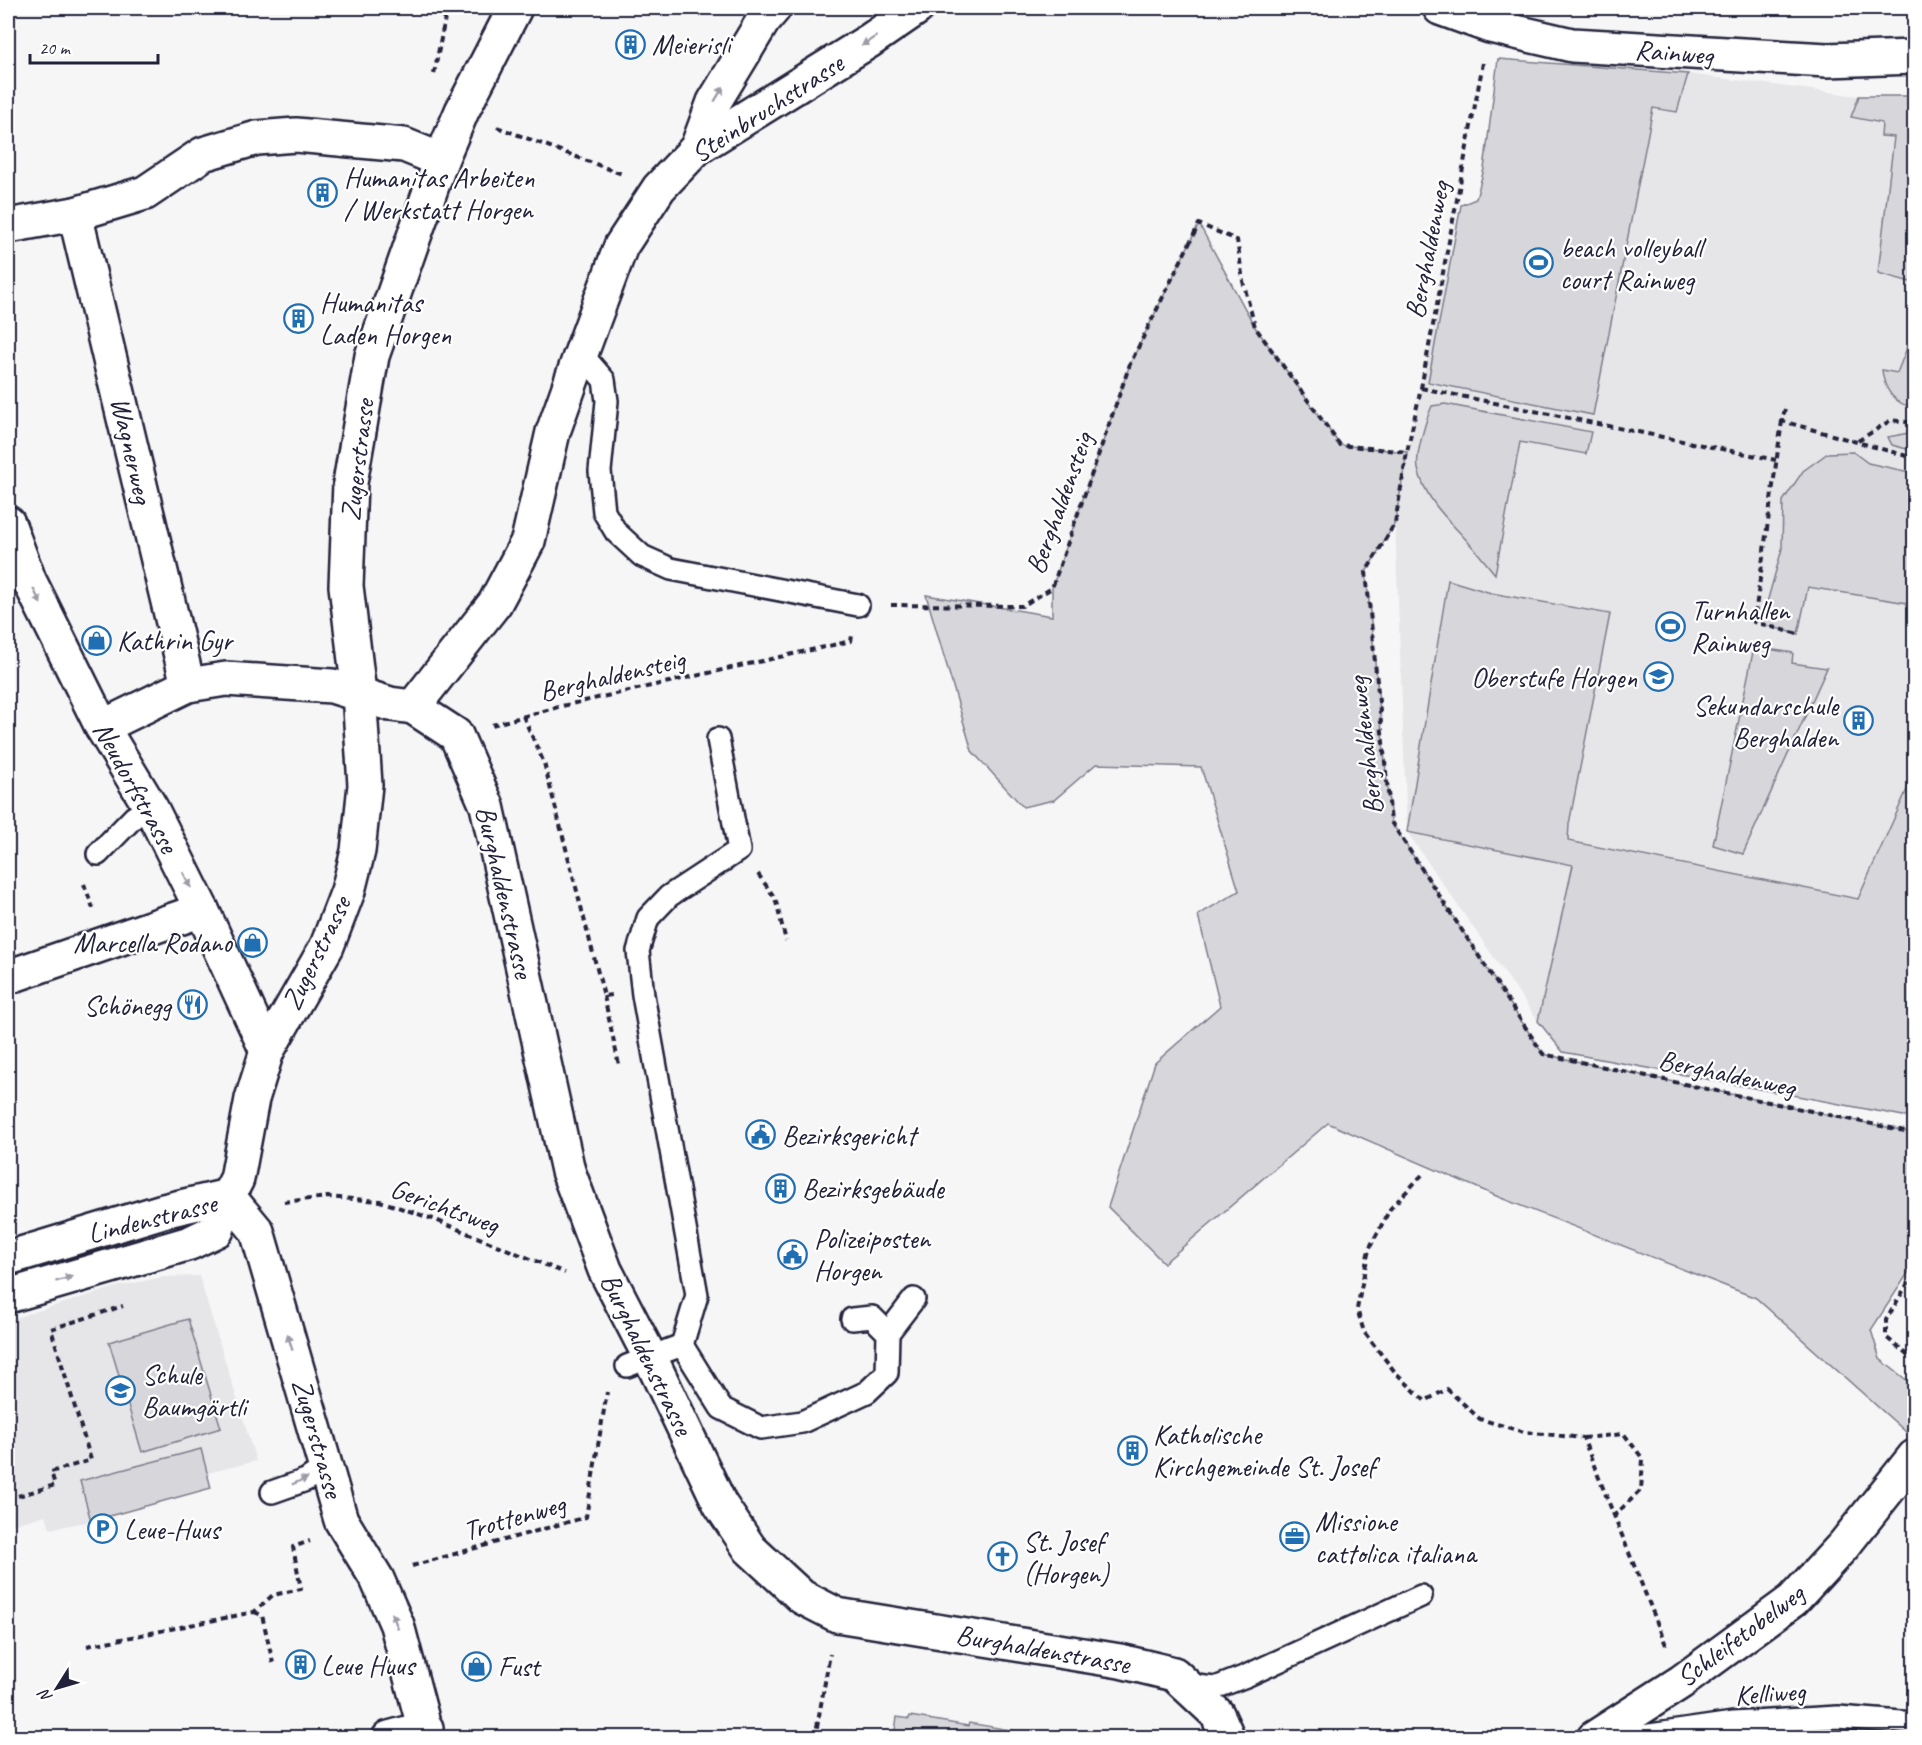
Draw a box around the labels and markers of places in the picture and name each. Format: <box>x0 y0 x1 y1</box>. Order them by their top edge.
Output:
place label: Meierisli <box>652 27 734 62</box>
building icon: Meierisli <box>615 28 647 60</box>
place label: Humanitas Arbeiten / Werkstatt Horgen <box>344 160 535 227</box>
building icon: Humanitas Arbeiten / Werkstatt Horgen <box>307 177 339 209</box>
place label: beach volleyball court Rainweg <box>1560 230 1707 297</box>
sports icon: beach volleyball court Rainweg <box>1523 247 1555 279</box>
place label: Humanitas Laden Horgen <box>320 285 451 352</box>
building icon: Humanitas Laden Horgen <box>283 302 315 334</box>
place label: Turnhallen Rainweg <box>1691 593 1791 660</box>
sports icon: Turnhallen Rainweg <box>1654 610 1686 642</box>
place label: Kathrin Gyr <box>117 623 234 658</box>
shop icon: Kathrin Gyr <box>80 624 112 656</box>
place label: Oberstufe Horgen <box>1471 660 1637 695</box>
school or university icon: Oberstufe Horgen <box>1642 661 1674 693</box>
place label: Sekundarschule Berghalden <box>1693 688 1840 755</box>
building icon: Sekundarschule Berghalden <box>1843 705 1875 737</box>
place label: Marcella Rodano <box>74 925 234 960</box>
shop icon: Marcella Rodano <box>237 926 269 958</box>
place label: Schönegg <box>84 988 173 1023</box>
restaurant icon: Schönegg <box>176 989 208 1021</box>
place label: Bezirksgericht <box>782 1118 920 1153</box>
public building icon: Bezirksgericht <box>745 1119 777 1151</box>
place label: Bezirksgebäude <box>802 1171 945 1206</box>
building icon: Bezirksgebäude <box>765 1172 797 1204</box>
place label: Polizeiposten Horgen <box>814 1221 932 1288</box>
public building icon: Polizeiposten Horgen <box>777 1238 809 1270</box>
place label: Schule Baumgärtli <box>142 1357 250 1424</box>
school or university icon: Schule Baumgärtli <box>105 1374 137 1406</box>
place label: Katholische Kirchgemeinde St. Josef <box>1153 1417 1381 1484</box>
building icon: Katholische Kirchgemeinde St. Josef <box>1116 1434 1148 1466</box>
place label: Missione cattolica italiana <box>1315 1504 1478 1571</box>
place label: Leue-Huus <box>124 1512 222 1547</box>
parking icon: Leue-Huus <box>87 1513 119 1545</box>
office icon: Missione cattolica italiana <box>1278 1521 1310 1553</box>
place label: St. Josef (Horgen) <box>1023 1524 1111 1591</box>
church icon: St. Josef (Horgen) <box>986 1541 1018 1573</box>
place label: Leue Huus <box>321 1648 417 1683</box>
building icon: Leue Huus <box>284 1649 316 1681</box>
place label: Fust <box>498 1649 542 1684</box>
shop icon: Fust <box>461 1650 493 1682</box>

